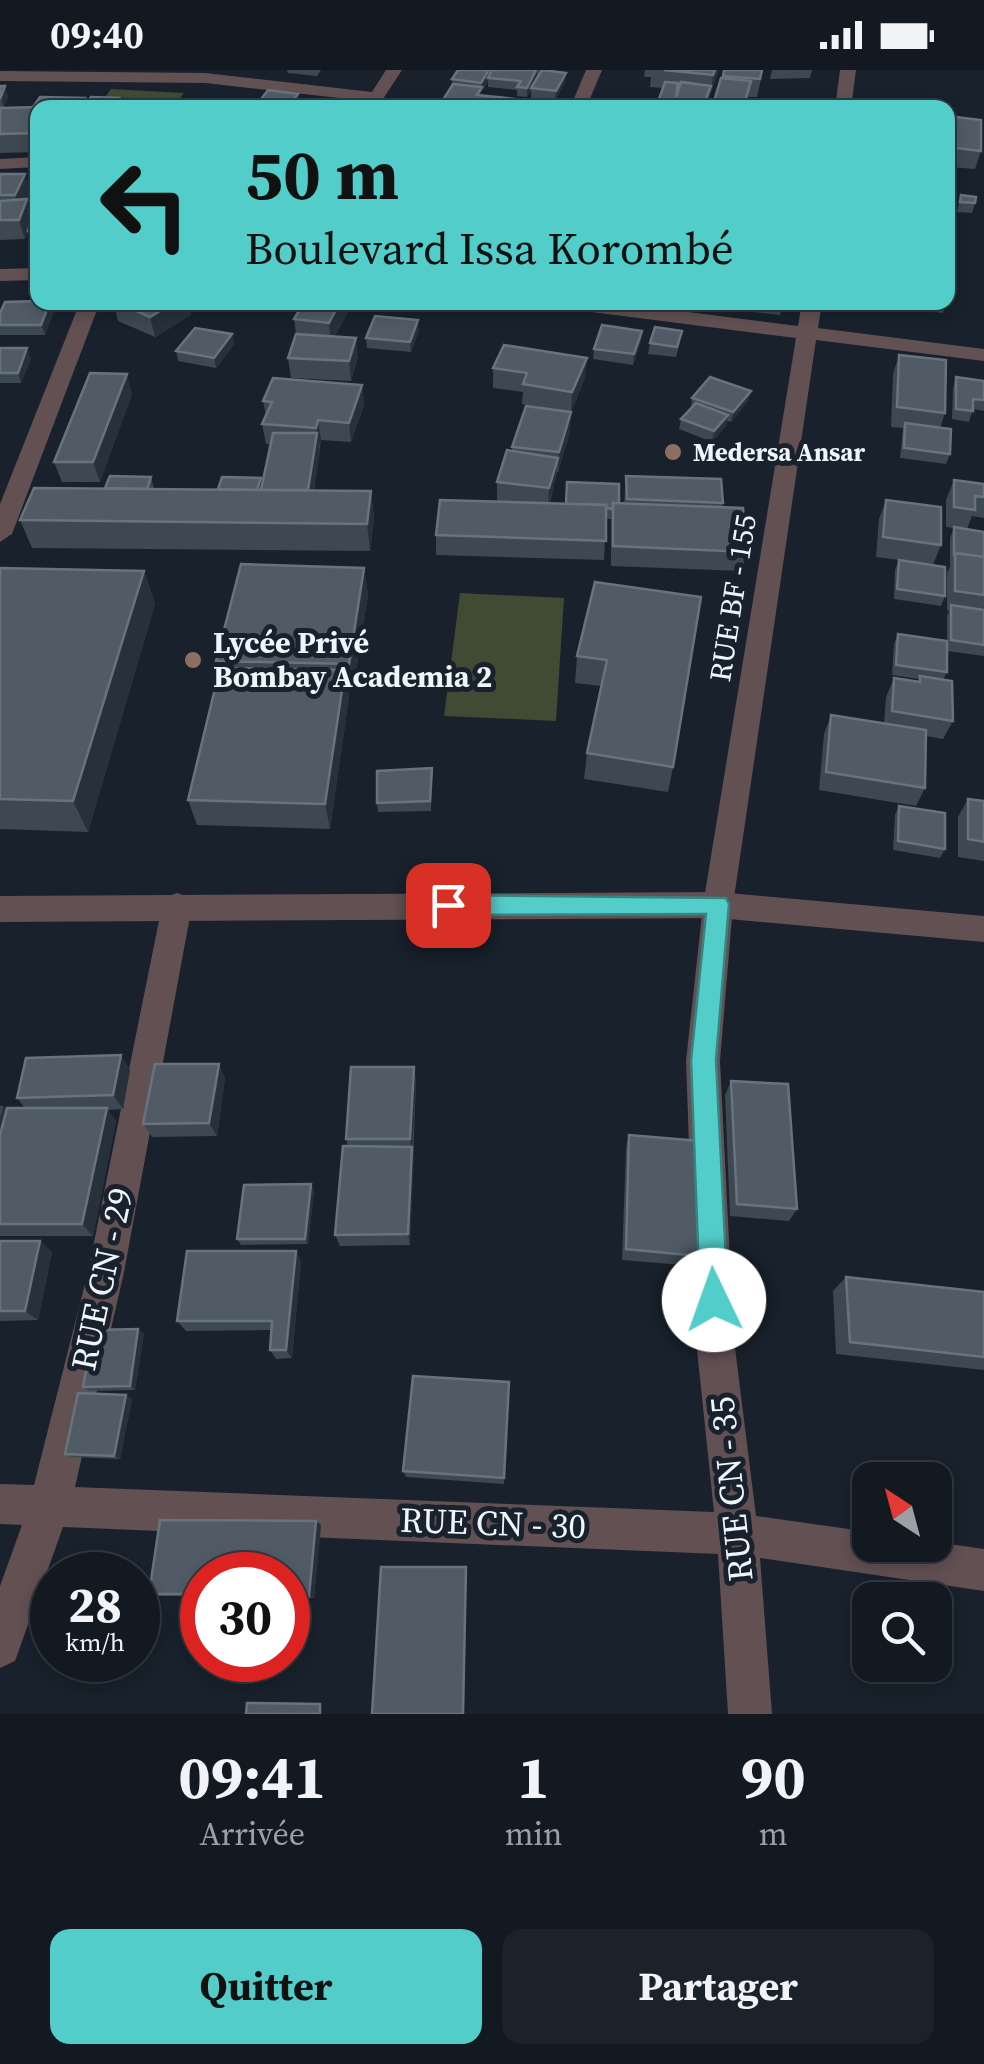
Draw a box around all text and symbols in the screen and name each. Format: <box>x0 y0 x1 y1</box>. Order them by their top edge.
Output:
text: 09:40 <box>50 9 144 61</box>
text: 50 m <box>245 126 399 222</box>
icon: left <box>80 140 210 270</box>
text: Boulevard Issa Korombé <box>245 217 734 279</box>
place label: Medersa Ansar <box>693 435 866 469</box>
marker: Medersa Ansar <box>662 441 684 463</box>
street label: RUE BF - 155 <box>699 511 766 684</box>
place label: Lycée Privé Bombay Academia 2 <box>213 622 492 697</box>
marker: Lycée Privé Bombay Academia 2 <box>182 649 204 671</box>
pin <box>406 863 491 948</box>
icon: arrive <box>421 878 476 933</box>
street label: RUE CN - 29 <box>59 1183 145 1375</box>
position arrow <box>662 1248 766 1352</box>
street label: RUE CN - 35 <box>697 1394 765 1584</box>
north arrow <box>852 1462 952 1562</box>
map controls <box>852 1462 952 1682</box>
street label: RUE CN - 30 <box>399 1496 587 1550</box>
speed limit sign: 30 <box>180 1552 310 1682</box>
text: 28 <box>68 1570 122 1639</box>
button: search <box>852 1582 952 1682</box>
text: km/h <box>65 1625 125 1659</box>
text: 09:41 <box>178 1736 326 1818</box>
text: 1 <box>517 1736 550 1818</box>
text: 90 <box>741 1736 806 1818</box>
text: Arrivée <box>200 1812 305 1856</box>
text: min <box>505 1812 562 1856</box>
text: m <box>759 1812 788 1856</box>
button: Quitter <box>50 1929 482 2044</box>
button: Partager <box>502 1929 934 2044</box>

